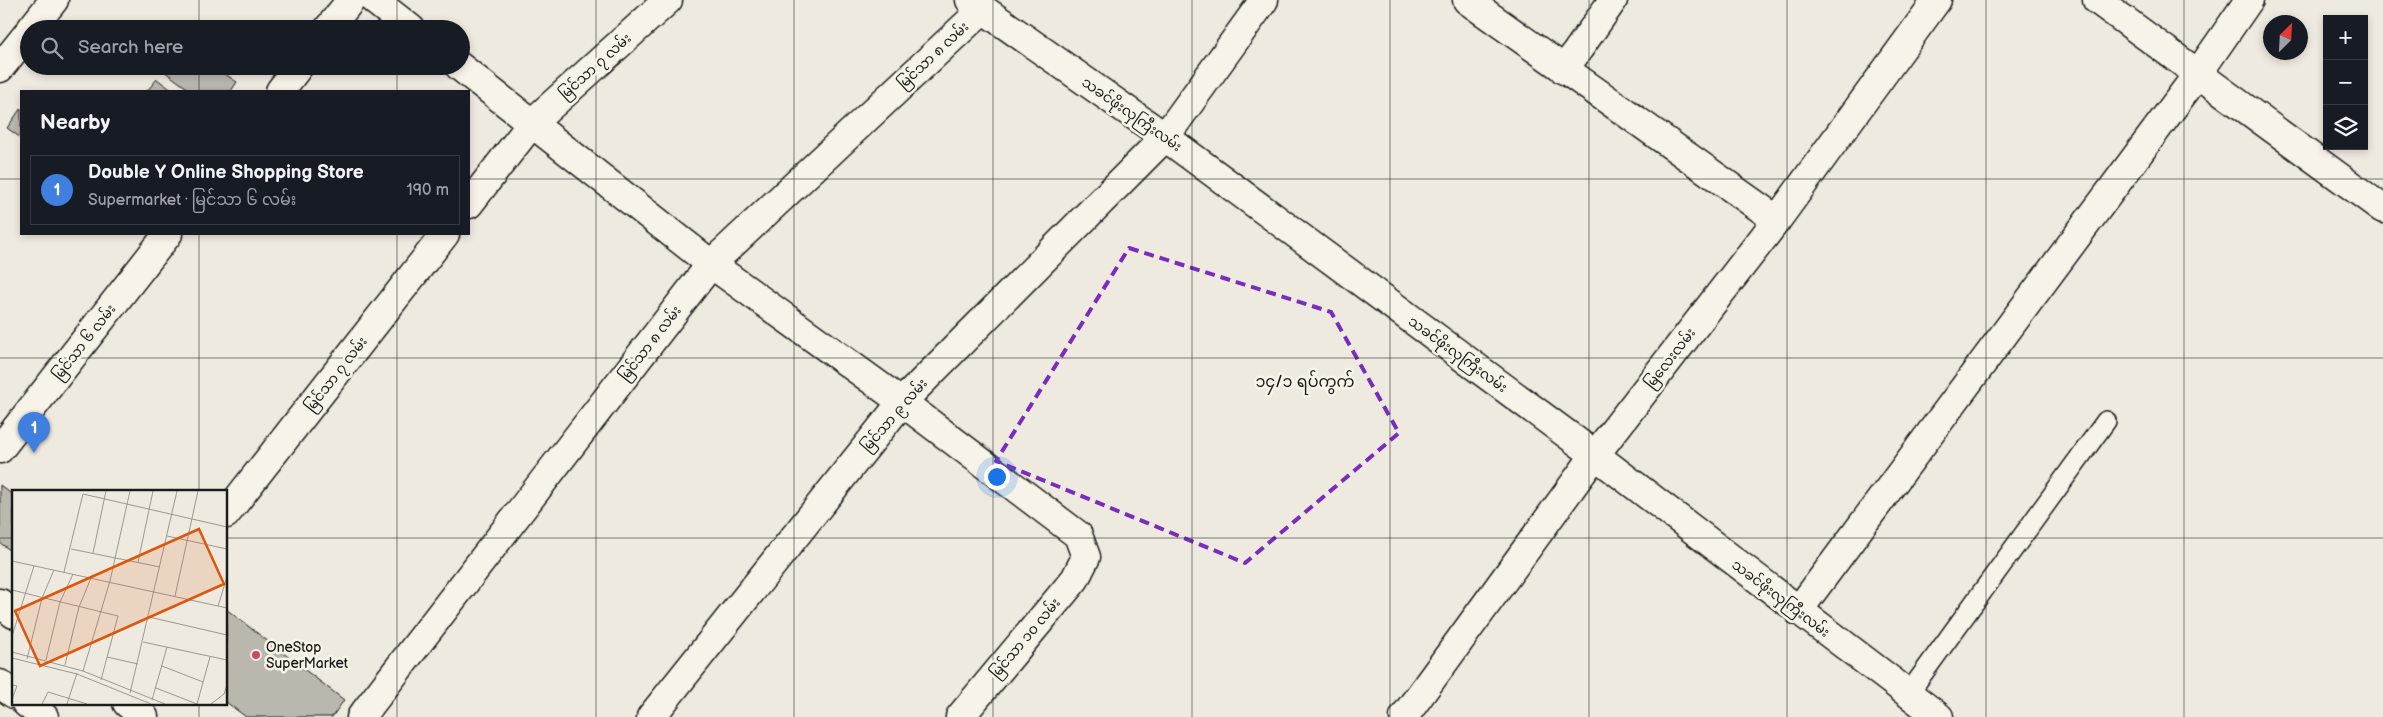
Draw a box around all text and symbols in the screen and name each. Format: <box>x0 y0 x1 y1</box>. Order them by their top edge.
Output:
north arrow <box>2263 15 2308 60</box>
map controls <box>2323 15 2368 150</box>
button: + <box>2323 15 2368 60</box>
street label: မြင်သာ ၈ လမ်း <box>893 17 974 95</box>
search box <box>20 20 470 75</box>
street label: မြင်သာ ၇ လမ်း <box>555 28 637 105</box>
icon: search <box>38 34 66 62</box>
text: Search here <box>78 36 183 59</box>
button: − <box>2323 60 2368 105</box>
street label: သခင်ဖိုးလှကြီးလမ်း <box>1077 72 1186 158</box>
button: layers <box>2323 105 2368 150</box>
text: Nearby <box>40 110 110 135</box>
text: Double Y Online Shopping Store <box>88 161 364 184</box>
text: 1 <box>54 181 60 200</box>
text: 190 m <box>407 181 449 200</box>
text: Supermarket · မြင်သာ ၆ လမ်း <box>88 191 296 210</box>
street label: မြင်သာ ၆ လမ်း <box>48 300 122 385</box>
street label: မြင်သာ ၈ လမ်း <box>614 301 687 386</box>
street label: သခင်ဖိုးလှကြီးလမ်း <box>1403 311 1512 398</box>
street label: မြလေးလမ်း <box>1640 323 1702 394</box>
street label: မြင်သာ ၇ လမ်း <box>300 332 373 417</box>
district label: ၁၄/၁ ရပ်ကွက် <box>1255 370 1355 395</box>
street label: မြင်သာ ၉ လမ်း <box>856 374 933 457</box>
pin: 1 <box>18 412 50 453</box>
your location <box>984 464 1010 490</box>
inset map <box>12 490 228 704</box>
street label: သခင်ဖိုးလှကြီးလမ်း <box>1727 554 1834 643</box>
street label: မြင်သာ ၁၀ လမ်း <box>985 593 1066 684</box>
place label: OneStop SuperMarket <box>266 639 349 672</box>
marker: OneStop SuperMarket <box>250 649 262 661</box>

